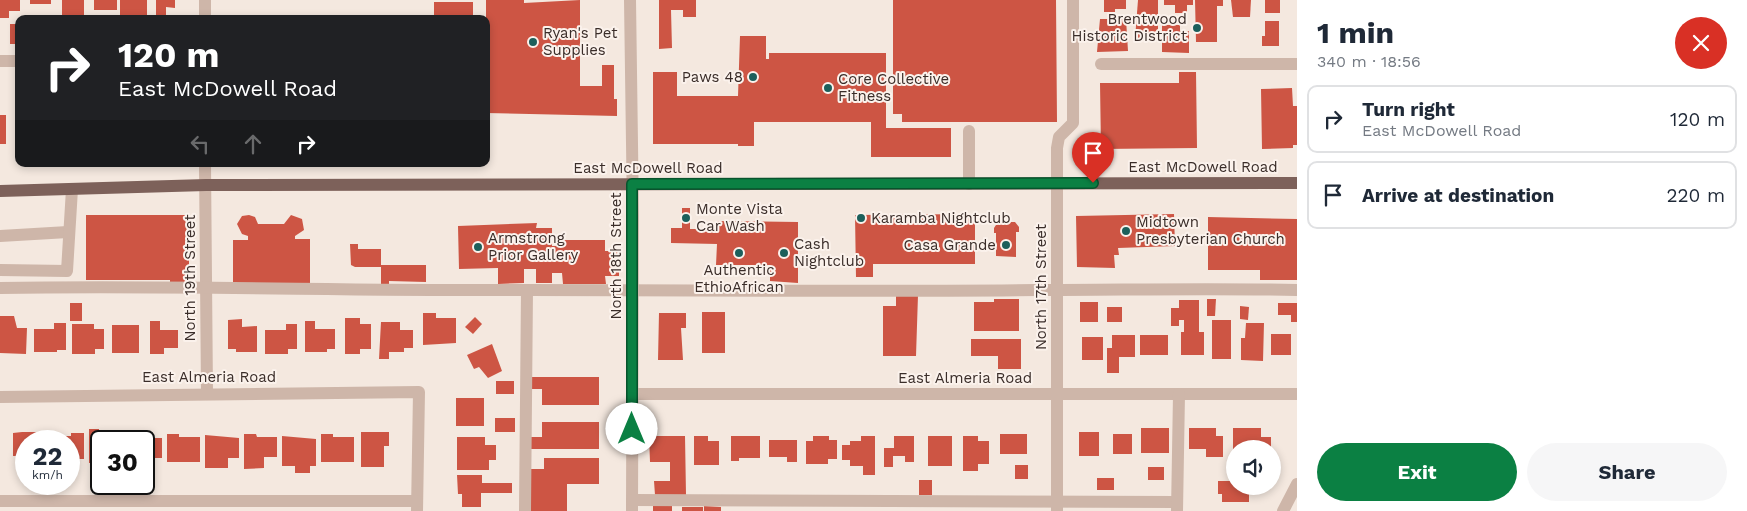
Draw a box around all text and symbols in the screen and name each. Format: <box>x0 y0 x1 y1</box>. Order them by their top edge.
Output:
place label: Brentwood Historic District <box>1071 10 1188 45</box>
text: 1 min <box>1317 15 1394 50</box>
button: close <box>1675 17 1727 69</box>
marker: Brentwood Historic District <box>1191 22 1203 34</box>
place label: Ryan's Pet Supplies <box>543 24 618 59</box>
text: 120 m <box>118 34 219 76</box>
icon: right <box>35 35 100 100</box>
marker: Ryan's Pet Supplies <box>527 36 539 48</box>
text: 340 m · 18:56 <box>1317 52 1421 71</box>
place label: Paws 48 <box>682 68 743 86</box>
place label: Core Collective Fitness <box>838 70 949 105</box>
marker: Paws 48 <box>747 71 759 83</box>
text: East McDowell Road <box>118 76 337 101</box>
marker: Core Collective Fitness <box>822 82 834 94</box>
text: Turn right <box>1362 98 1455 121</box>
icon: right <box>1319 105 1347 133</box>
text: 120 m <box>1670 108 1725 131</box>
text: East McDowell Road <box>1362 121 1521 140</box>
icon: left <box>186 130 214 158</box>
icon: ahead <box>239 130 267 158</box>
icon: right <box>292 130 320 158</box>
pin <box>1072 132 1114 183</box>
icon: arrive <box>1079 139 1107 167</box>
street label: East McDowell Road <box>1128 158 1278 176</box>
street label: East McDowell Road <box>573 159 723 177</box>
icon: arrive <box>1319 181 1347 209</box>
text: Arrive at destination <box>1362 184 1554 207</box>
text: 220 m <box>1666 184 1725 207</box>
street label: North 18th Street <box>607 192 625 319</box>
place label: Monte Vista Car Wash <box>696 200 783 235</box>
place label: Karamba Nightclub <box>871 209 1011 227</box>
marker: Monte Vista Car Wash <box>680 212 692 224</box>
marker: Karamba Nightclub <box>855 212 867 224</box>
place label: Midtown Presbyterian Church <box>1136 213 1285 248</box>
street label: North 19th Street <box>181 214 199 341</box>
street label: North 17th Street <box>1032 223 1050 350</box>
marker: Midtown Presbyterian Church <box>1120 225 1132 237</box>
place label: Armstrong Prior Gallery <box>488 229 578 264</box>
place label: Cash Nightclub <box>794 235 864 270</box>
place label: Casa Grande <box>903 236 996 254</box>
marker: Casa Grande <box>1000 239 1012 251</box>
marker: Armstrong Prior Gallery <box>472 241 484 253</box>
marker: Authentic EthioAfrican <box>733 247 745 259</box>
marker: Cash Nightclub <box>778 247 790 259</box>
place label: Authentic EthioAfrican <box>694 261 784 296</box>
street label: East Almeria Road <box>142 368 276 386</box>
street label: East Almeria Road <box>898 369 1032 387</box>
position arrow <box>605 402 657 454</box>
speed limit sign: 30 <box>90 430 155 495</box>
map controls <box>1226 440 1281 495</box>
button: sound <box>1226 440 1281 495</box>
text: 22 <box>33 442 62 471</box>
button: Exit <box>1317 443 1517 501</box>
button: Share <box>1527 443 1727 501</box>
text: km/h <box>32 468 63 482</box>

